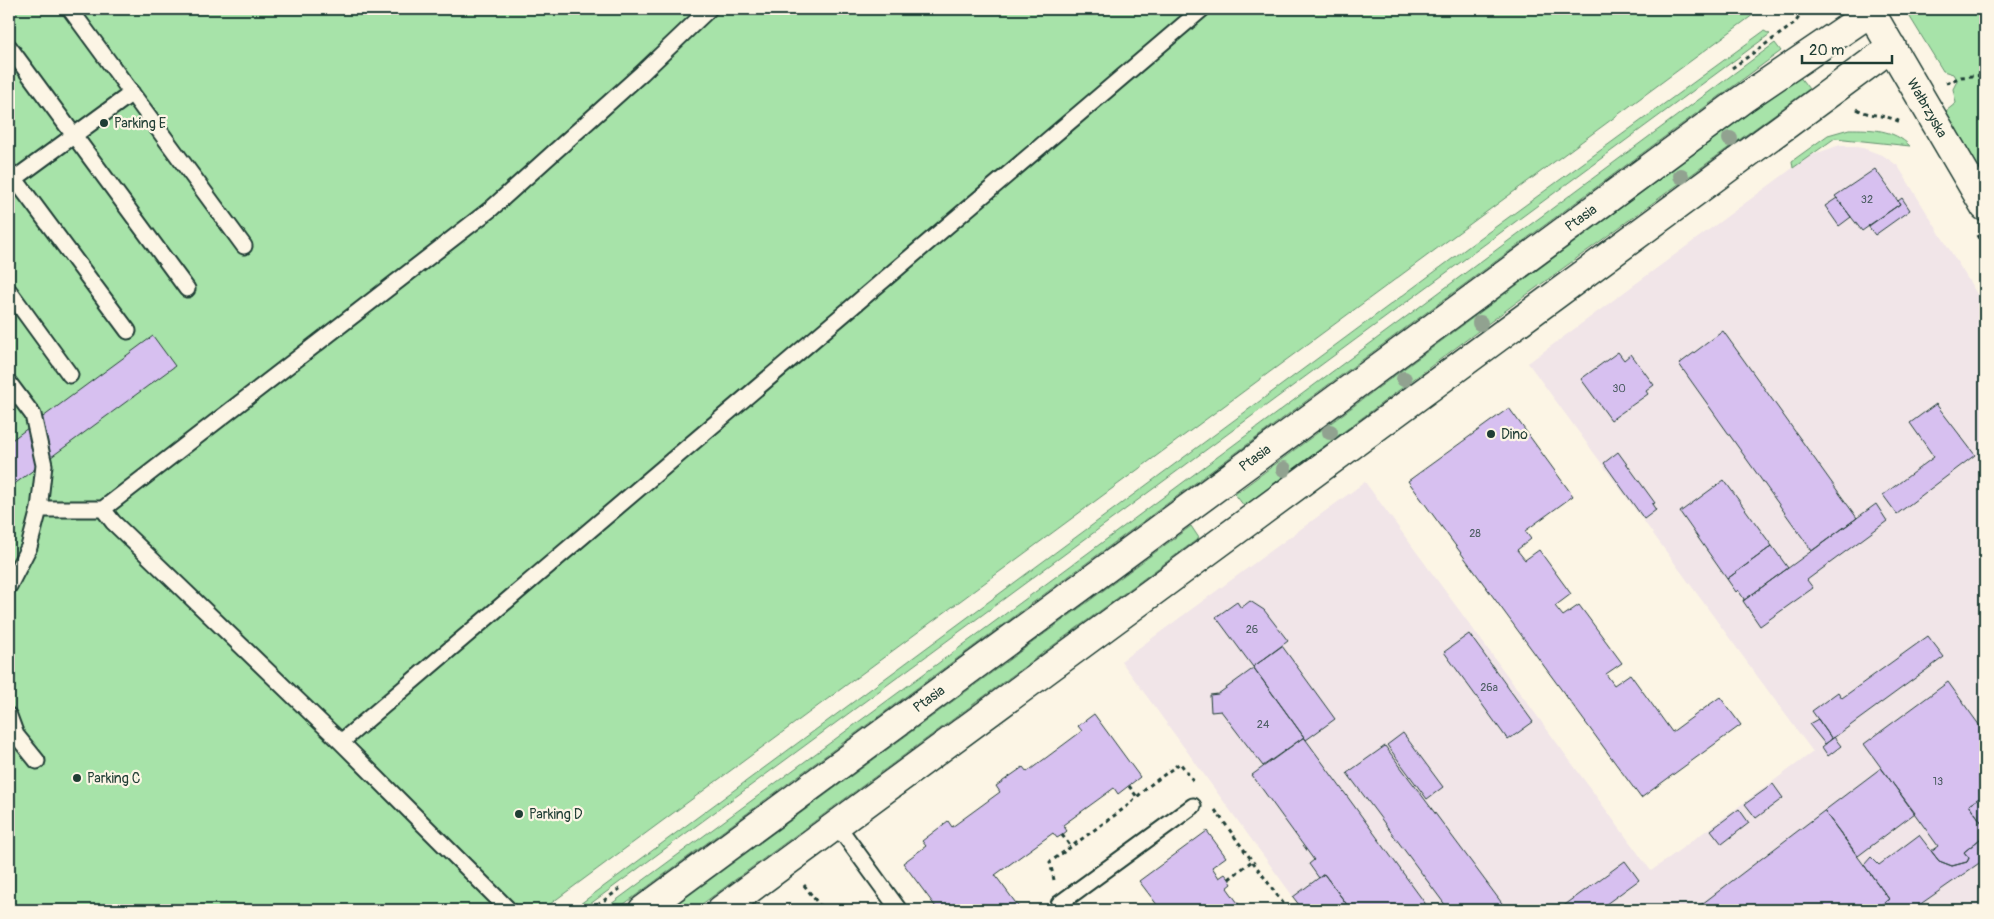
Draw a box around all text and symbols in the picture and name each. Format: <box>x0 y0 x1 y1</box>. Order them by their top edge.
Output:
scale bar <box>1802 32 1892 64</box>
text: 20 m <box>1809 41 1844 60</box>
street label: Wałbrzyska <box>1903 75 1951 141</box>
place label: Parking E <box>114 115 166 132</box>
marker: Parking E <box>98 117 110 129</box>
house number: 32 <box>1861 193 1873 206</box>
street label: Ptasia <box>1562 201 1600 235</box>
house number: 30 <box>1612 382 1626 395</box>
place label: Dino <box>1501 426 1528 443</box>
marker: Dino <box>1485 428 1497 440</box>
street label: Ptasia <box>1236 441 1274 475</box>
house number: 28 <box>1469 527 1481 540</box>
house number: 26 <box>1246 623 1258 636</box>
house number: 26a <box>1480 681 1498 694</box>
street label: Ptasia <box>910 682 948 716</box>
house number: 24 <box>1257 718 1270 731</box>
place label: Parking C <box>87 770 141 787</box>
marker: Parking C <box>71 772 83 784</box>
house number: 13 <box>1933 775 1943 788</box>
place label: Parking D <box>529 806 583 823</box>
marker: Parking D <box>513 808 525 820</box>

